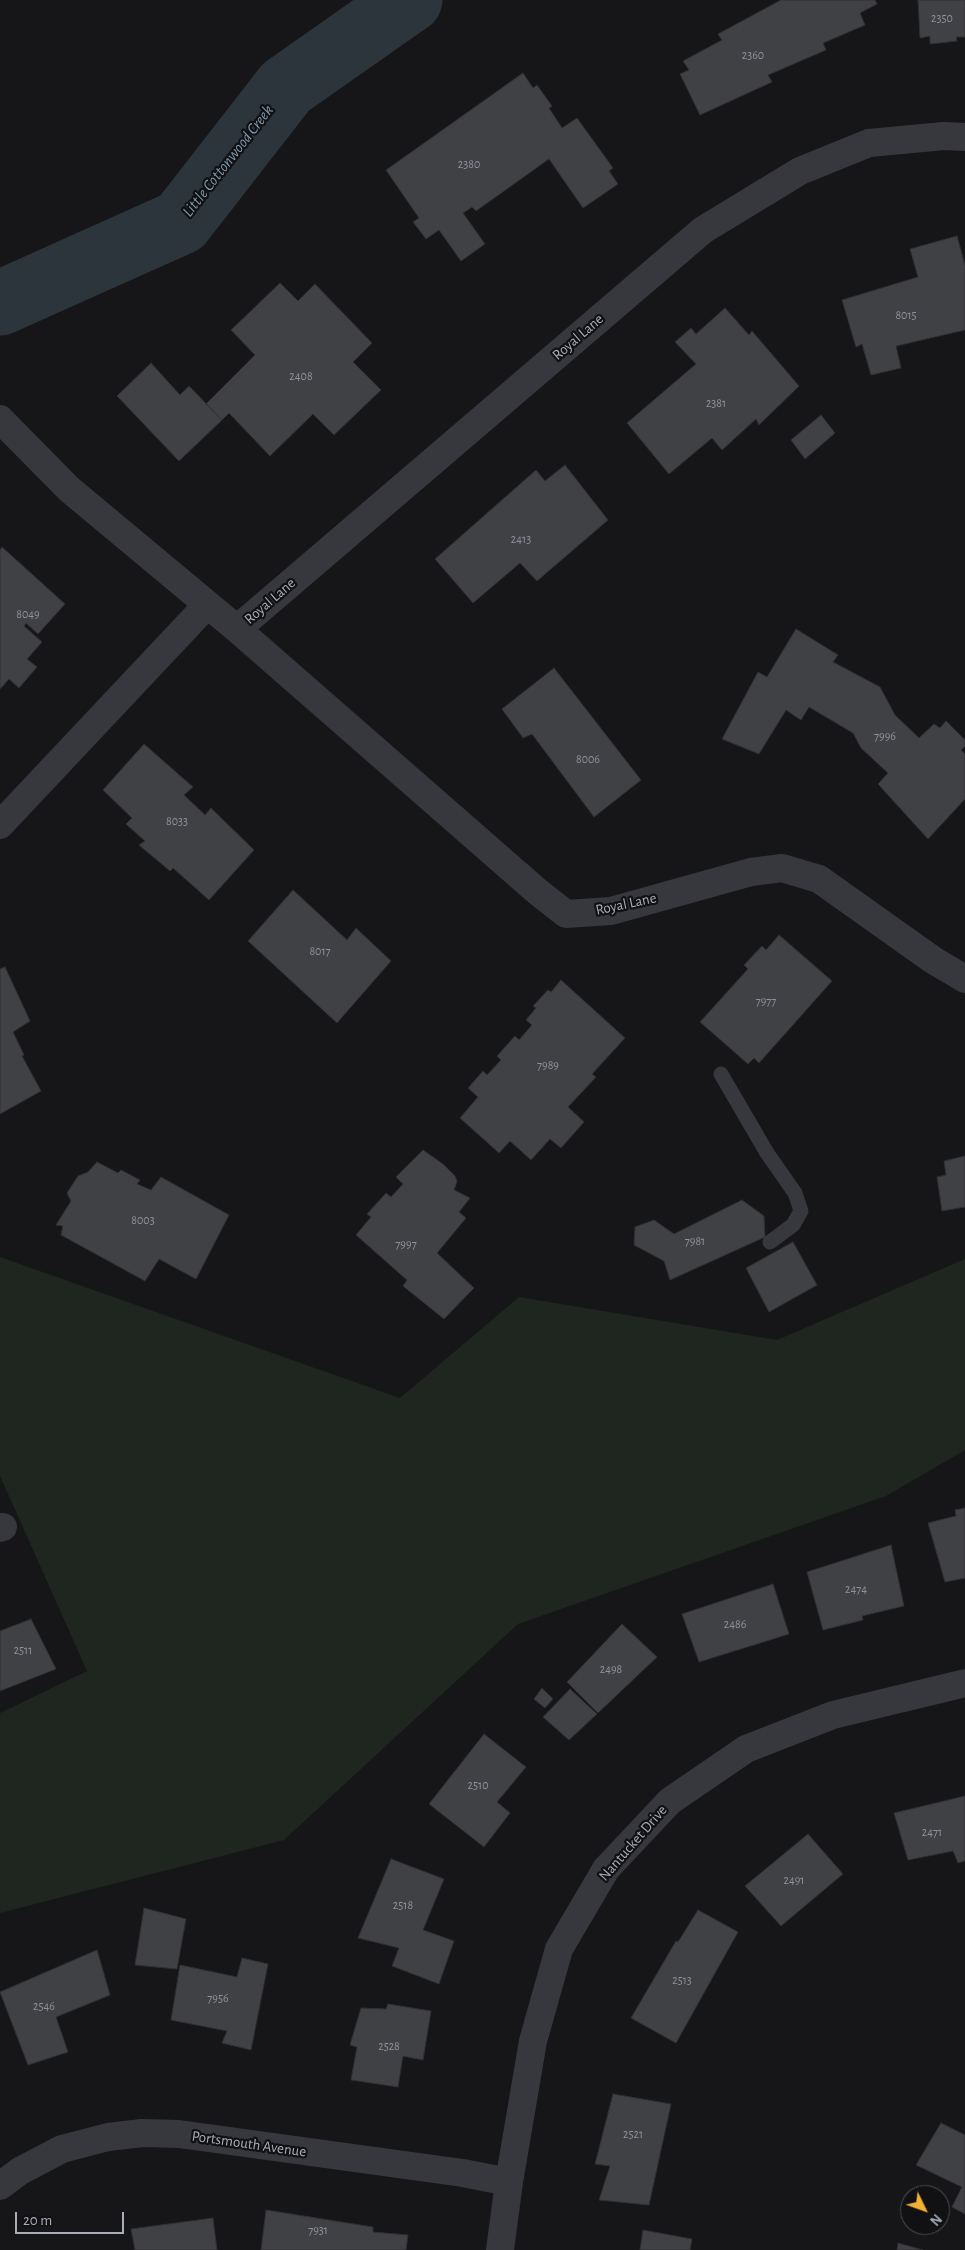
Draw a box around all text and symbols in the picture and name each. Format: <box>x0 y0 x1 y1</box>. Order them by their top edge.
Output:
house number: 2350 <box>931 11 953 25</box>
house number: 2360 <box>742 48 764 62</box>
water label: Little Cottonwood Creek <box>178 101 278 221</box>
house number: 2380 <box>458 157 480 171</box>
house number: 8015 <box>895 308 917 322</box>
street label: Royal Lane <box>549 310 607 364</box>
house number: 2408 <box>289 369 313 383</box>
house number: 2381 <box>706 396 726 410</box>
house number: 2413 <box>511 532 531 546</box>
street label: Royal Lane <box>241 574 299 628</box>
house number: 8049 <box>16 607 40 621</box>
house number: 7996 <box>874 729 896 743</box>
house number: 8006 <box>576 752 600 766</box>
house number: 8033 <box>166 814 188 828</box>
street label: Royal Lane <box>594 889 658 919</box>
house number: 8017 <box>309 944 331 958</box>
house number: 7977 <box>756 994 776 1008</box>
house number: 7989 <box>537 1058 559 1072</box>
house number: 8003 <box>131 1213 155 1227</box>
house number: 7981 <box>685 1234 705 1248</box>
house number: 7997 <box>395 1237 417 1251</box>
house number: 2474 <box>845 1582 867 1596</box>
house number: 2486 <box>724 1617 746 1631</box>
house number: 2511 <box>14 1643 32 1657</box>
house number: 2498 <box>600 1662 622 1676</box>
house number: 2510 <box>468 1778 488 1792</box>
street label: Nantucket Drive <box>595 1801 671 1885</box>
house number: 2471 <box>922 1825 942 1839</box>
house number: 2491 <box>784 1873 804 1887</box>
house number: 2518 <box>393 1898 413 1912</box>
house number: 2513 <box>672 1973 692 1987</box>
house number: 7956 <box>207 1991 229 2005</box>
house number: 2546 <box>33 1999 55 2013</box>
house number: 2528 <box>378 2039 400 2053</box>
street label: Portsmouth Avenue <box>191 2127 307 2161</box>
house number: 2521 <box>623 2127 643 2141</box>
north arrow <box>900 2185 950 2235</box>
scale bar <box>18 2202 126 2234</box>
text: N <box>927 2211 944 2228</box>
text: 20 m <box>23 2213 52 2228</box>
house number: 7931 <box>308 2223 328 2237</box>

